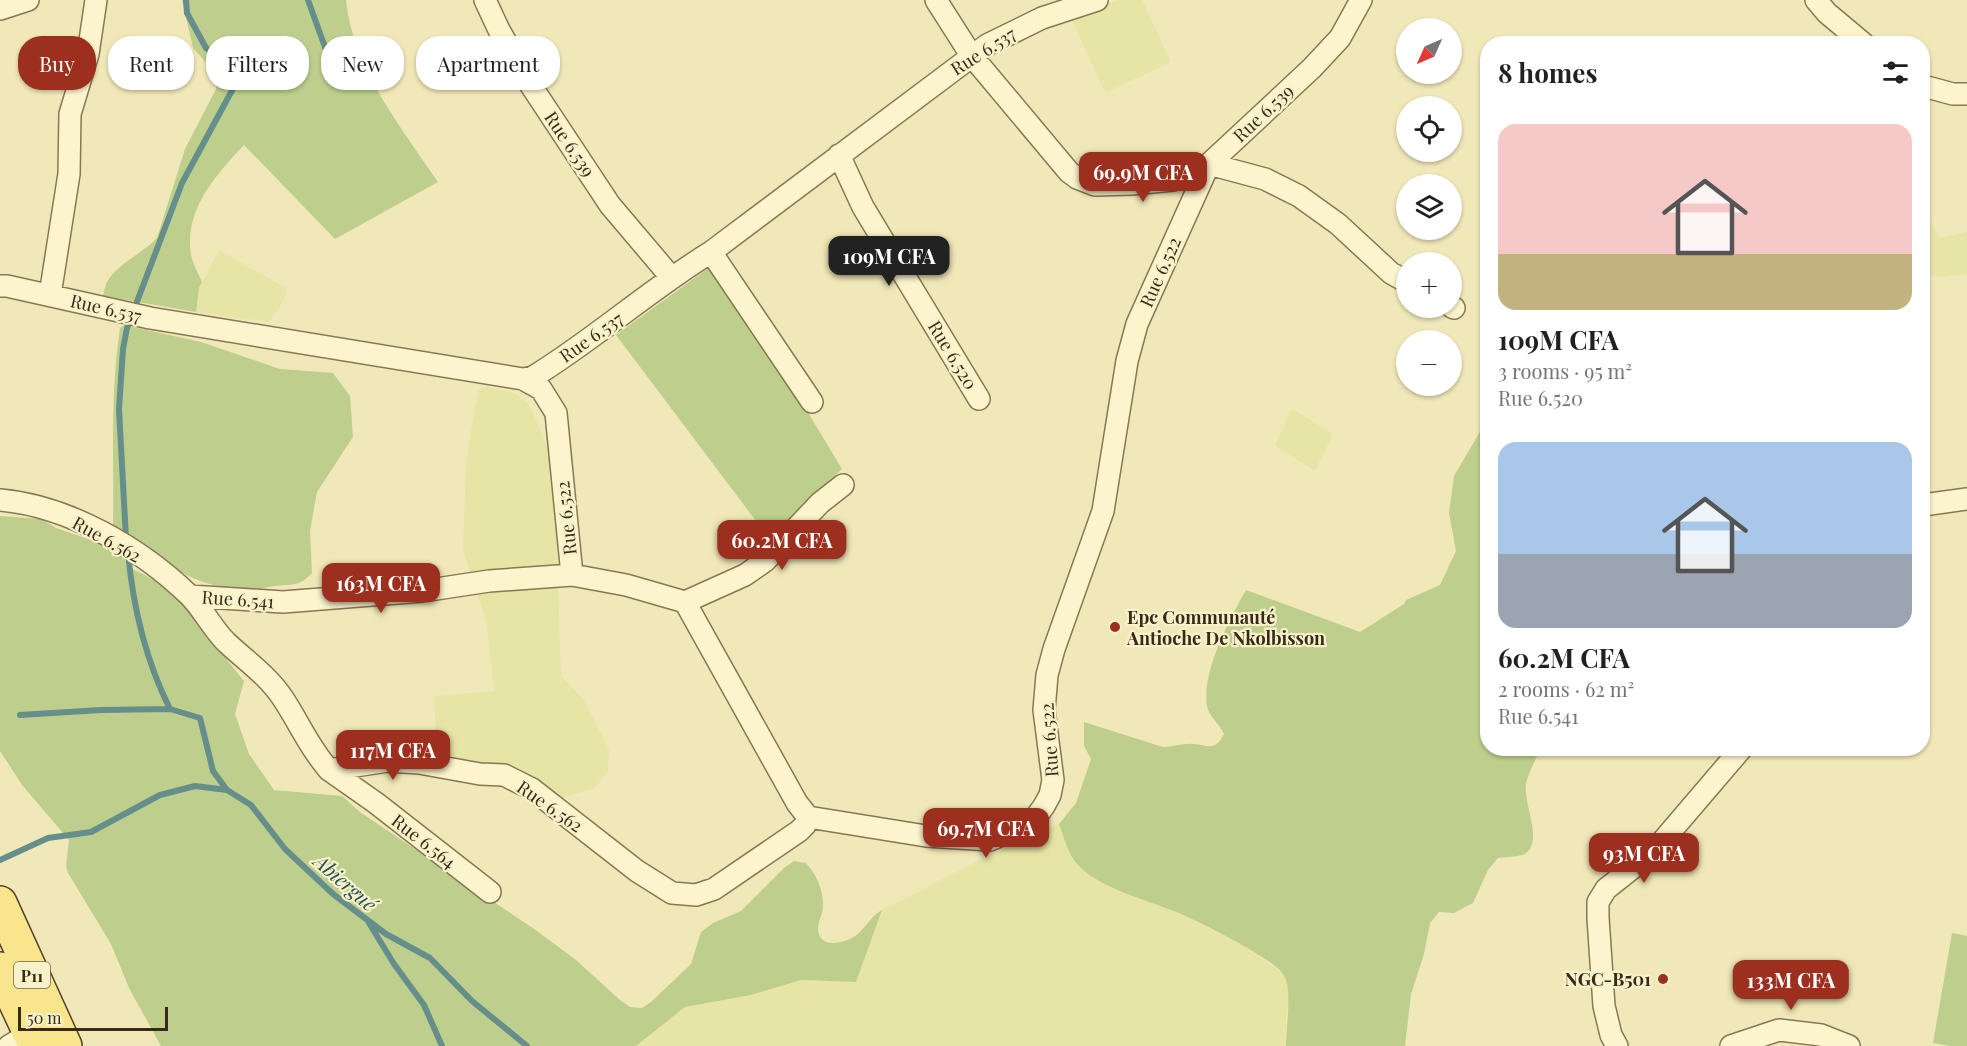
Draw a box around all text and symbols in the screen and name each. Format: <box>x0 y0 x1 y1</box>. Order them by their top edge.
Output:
north arrow <box>1396 18 1462 84</box>
map controls <box>1396 18 1462 396</box>
street label: Rue 6.537 <box>946 21 1021 80</box>
chip: Buy <box>18 36 96 90</box>
chip: Rent <box>108 36 194 90</box>
chip: Filters <box>206 36 309 90</box>
chip: New <box>321 36 404 90</box>
chip: Apartment <box>416 36 560 90</box>
text: 8 homes <box>1498 55 1597 90</box>
icon: filters <box>1879 56 1912 89</box>
street label: Rue 6.539 <box>1228 79 1298 147</box>
button: locate <box>1396 96 1462 162</box>
street label: Rue 6.539 <box>539 106 601 182</box>
pin: 69.9M CFA <box>1074 152 1212 203</box>
text: 69.9M CFA <box>1093 158 1193 185</box>
icon: home <box>1651 163 1759 271</box>
button: layers <box>1396 174 1462 240</box>
street label: Rue 6.522 <box>1134 233 1186 311</box>
pin: 109M CFA <box>827 236 951 287</box>
text: 109M CFA <box>842 242 936 269</box>
button: + <box>1396 252 1462 318</box>
street label: Rue 6.537 <box>68 288 145 328</box>
street label: Rue 6.537 <box>554 306 628 368</box>
street label: Rue 6.520 <box>923 316 983 394</box>
text: 109M CFA <box>1498 322 1619 357</box>
button: − <box>1396 330 1462 396</box>
text: 3 rooms · 95 m² <box>1498 357 1632 384</box>
text: Rue 6.520 <box>1498 384 1583 411</box>
street label: Rue 6.522 <box>550 480 582 556</box>
icon: home <box>1651 481 1759 589</box>
street label: Rue 6.562 <box>68 510 146 568</box>
pin: 60.2M CFA <box>713 520 851 571</box>
text: 60.2M CFA <box>731 526 833 553</box>
pin: 163M CFA <box>319 563 443 614</box>
text: 163M CFA <box>336 569 426 596</box>
street label: Rue 6.541 <box>201 584 275 614</box>
place label: Epc Communauté Antioche De Nkolbisson <box>1126 605 1325 650</box>
marker: Epc Communauté Antioche De Nkolbisson <box>1108 620 1122 634</box>
text: 60.2M CFA <box>1498 640 1630 675</box>
text: 2 rooms · 62 m² <box>1498 675 1634 702</box>
street label: Rue 6.522 <box>1034 702 1064 778</box>
text: Rue 6.541 <box>1498 702 1579 729</box>
pin: 117M CFA <box>331 730 455 781</box>
text: 117M CFA <box>350 736 436 763</box>
street label: Rue 6.562 <box>512 775 588 837</box>
street label: Rue 6.564 <box>387 808 461 874</box>
pin: 69.7M CFA <box>917 808 1055 859</box>
text: 69.7M CFA <box>937 814 1035 841</box>
pin: 93M CFA <box>1589 833 1699 884</box>
text: 93M CFA <box>1603 839 1685 866</box>
water label: Abiergué <box>307 846 384 918</box>
pin: 133M CFA <box>1729 960 1853 1011</box>
road number: P11 <box>14 962 50 988</box>
text: 133M CFA <box>1747 966 1835 993</box>
place label: NGC-B501 <box>1565 967 1651 991</box>
marker: NGC-B501 <box>1656 972 1670 986</box>
scale bar <box>18 1004 168 1032</box>
text: 50 m <box>27 1007 61 1028</box>

